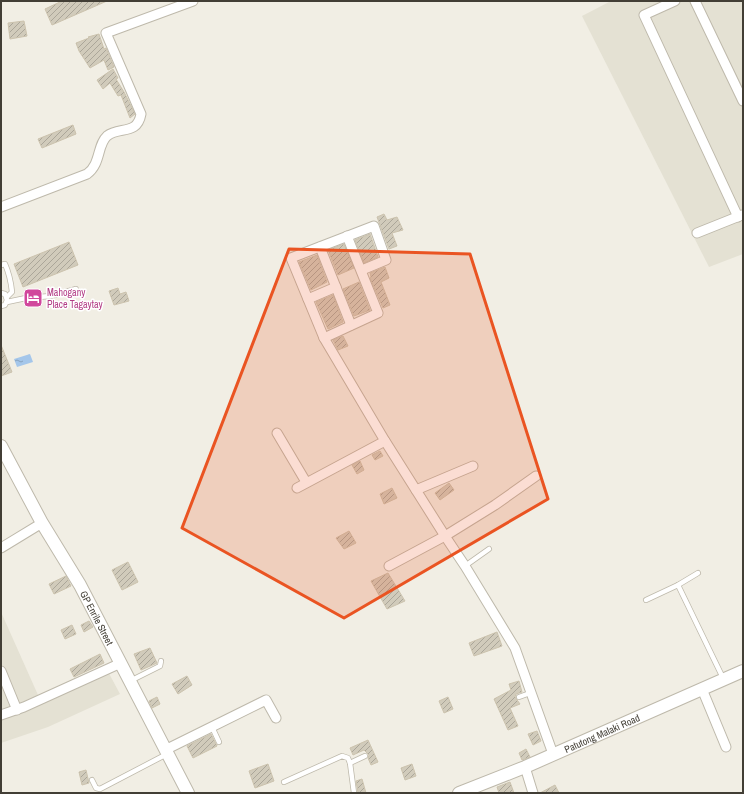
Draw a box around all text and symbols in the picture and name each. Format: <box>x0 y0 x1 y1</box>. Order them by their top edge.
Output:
place label: Mahogany Place Tagaytay <box>47 286 104 311</box>
hotel icon: Mahogany Place Tagaytay <box>22 287 44 309</box>
street label: GP Enrile Street <box>77 589 116 648</box>
street label: Patutong Malaki Road <box>562 711 642 756</box>

